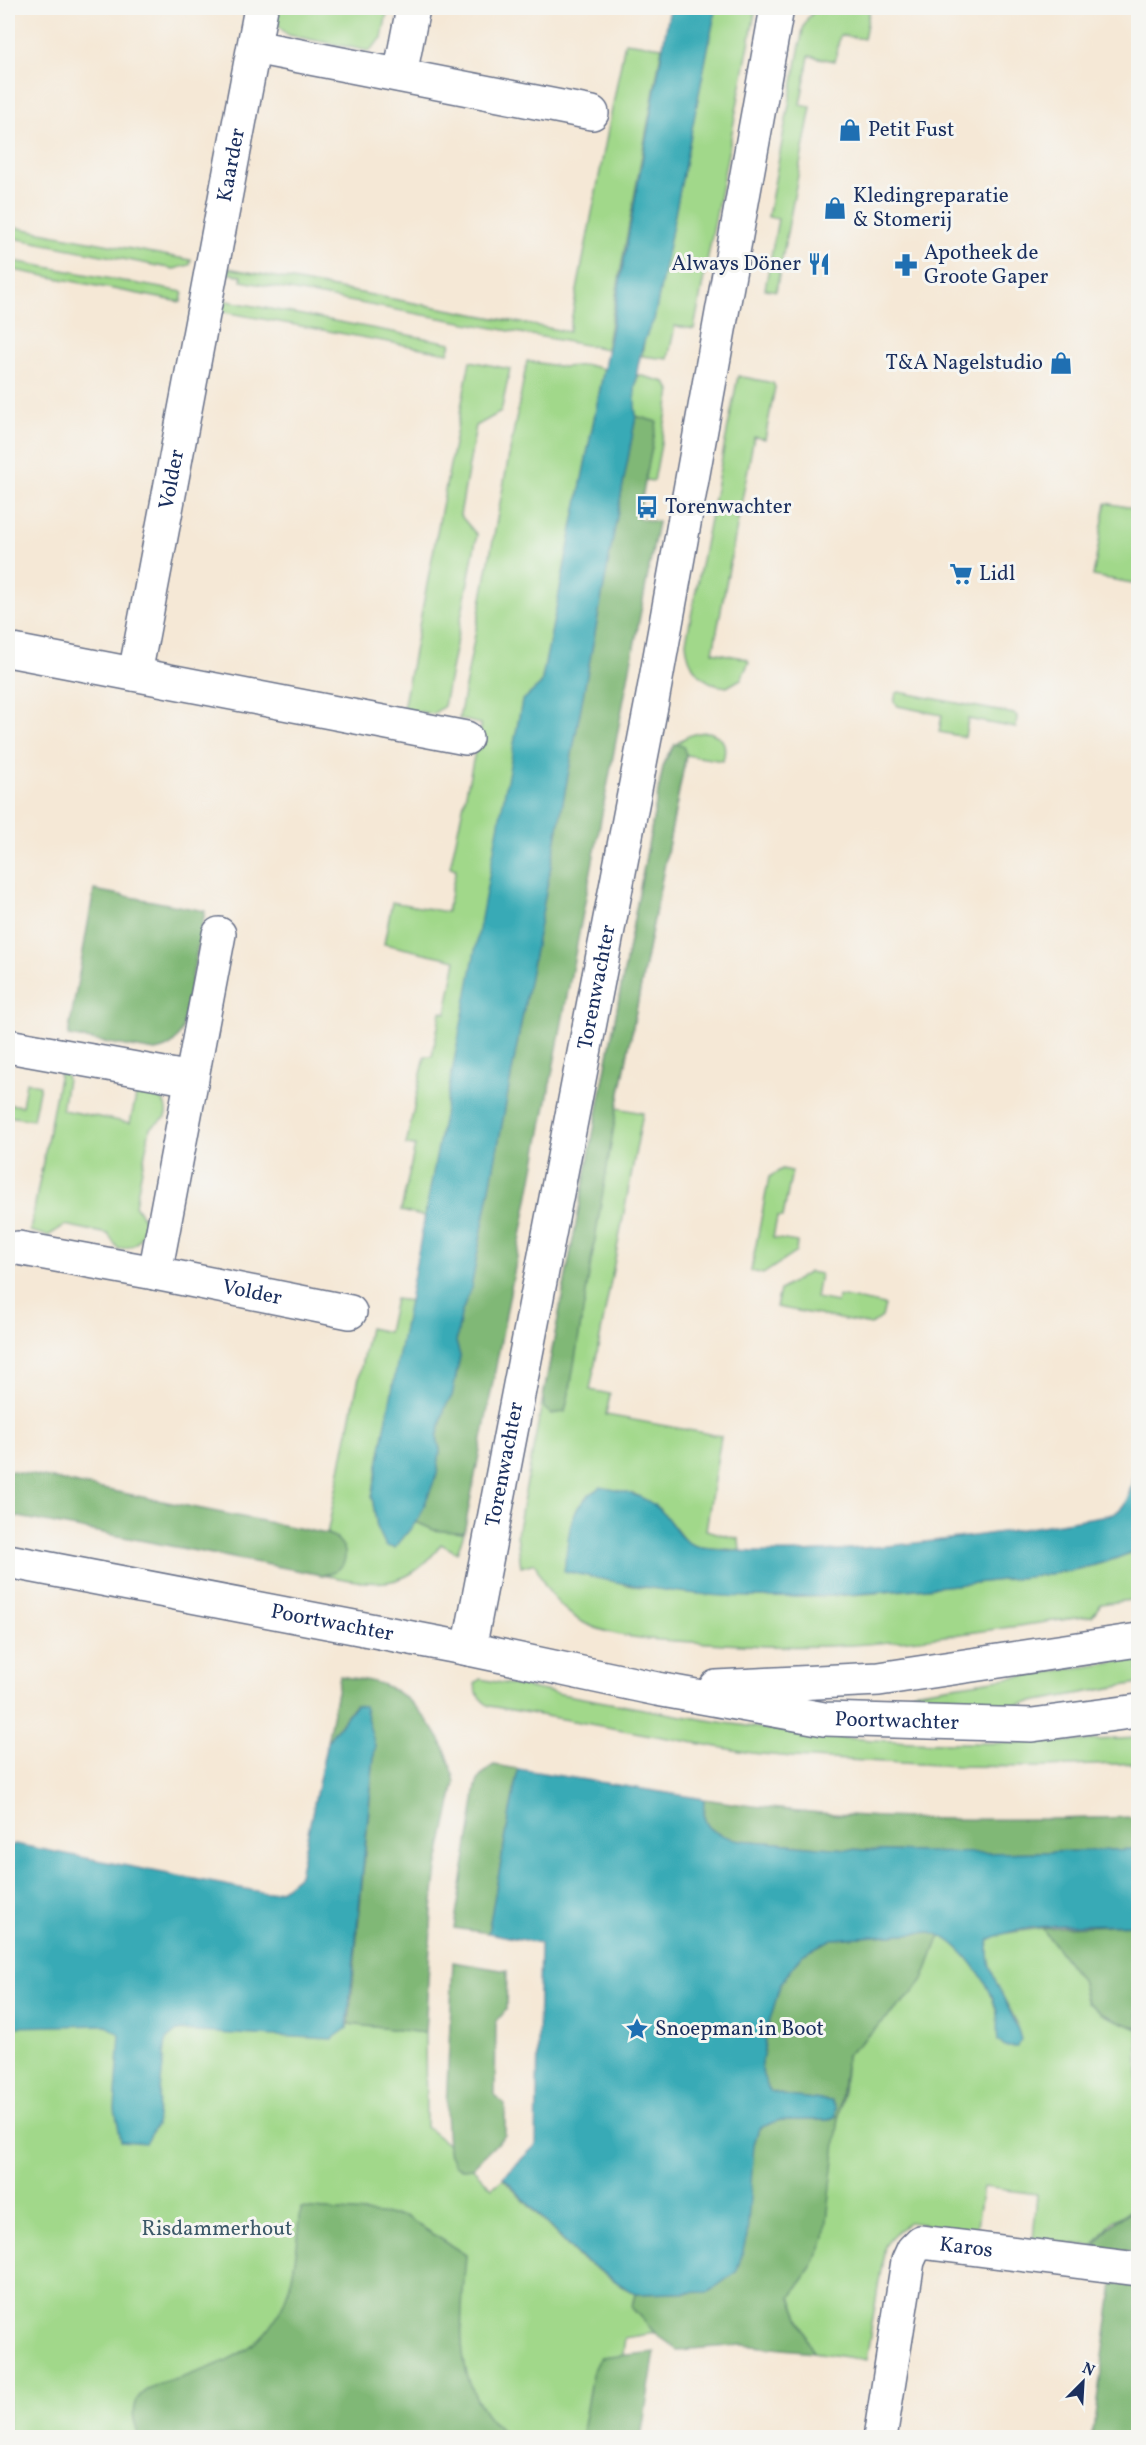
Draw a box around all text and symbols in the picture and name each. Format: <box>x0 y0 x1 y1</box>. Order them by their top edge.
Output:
place label: Petit Fust <box>868 116 954 145</box>
shop icon: Petit Fust <box>837 117 863 143</box>
street label: Kaarder <box>210 125 253 204</box>
place label: Kledingreparatie & Stomerij <box>853 182 1009 235</box>
shop icon: Kledingreparatie & Stomerij <box>822 195 848 221</box>
place label: Apotheek de Groote Gaper <box>924 239 1049 292</box>
place label: Always Döner <box>672 250 801 279</box>
restaurant icon: Always Döner <box>806 251 832 277</box>
pharmacy icon: Apotheek de Groote Gaper <box>893 252 919 278</box>
place label: T&A Nagelstudio <box>886 349 1043 378</box>
shop icon: T&A Nagelstudio <box>1048 350 1074 376</box>
street label: Volder <box>152 447 192 512</box>
place label: Torenwachter <box>665 493 792 522</box>
bus stop icon: Torenwachter <box>634 494 660 520</box>
place label: Lidl <box>979 560 1015 589</box>
supermarket icon: Lidl <box>948 561 974 587</box>
street label: Torenwachter <box>571 922 623 1052</box>
street label: Volder <box>220 1272 285 1313</box>
street label: Torenwachter <box>478 1399 531 1529</box>
street label: Poortwachter <box>268 1597 396 1649</box>
street label: Poortwachter <box>834 1705 960 1737</box>
place label: Snoepman in Boot <box>655 2015 824 2044</box>
place icon: Snoepman in Boot <box>624 2016 650 2042</box>
park label: Risdammerhout <box>142 2215 292 2244</box>
street label: Karos <box>938 2230 994 2265</box>
north arrow <box>1053 2352 1113 2412</box>
text: N <box>1079 2358 1098 2383</box>

